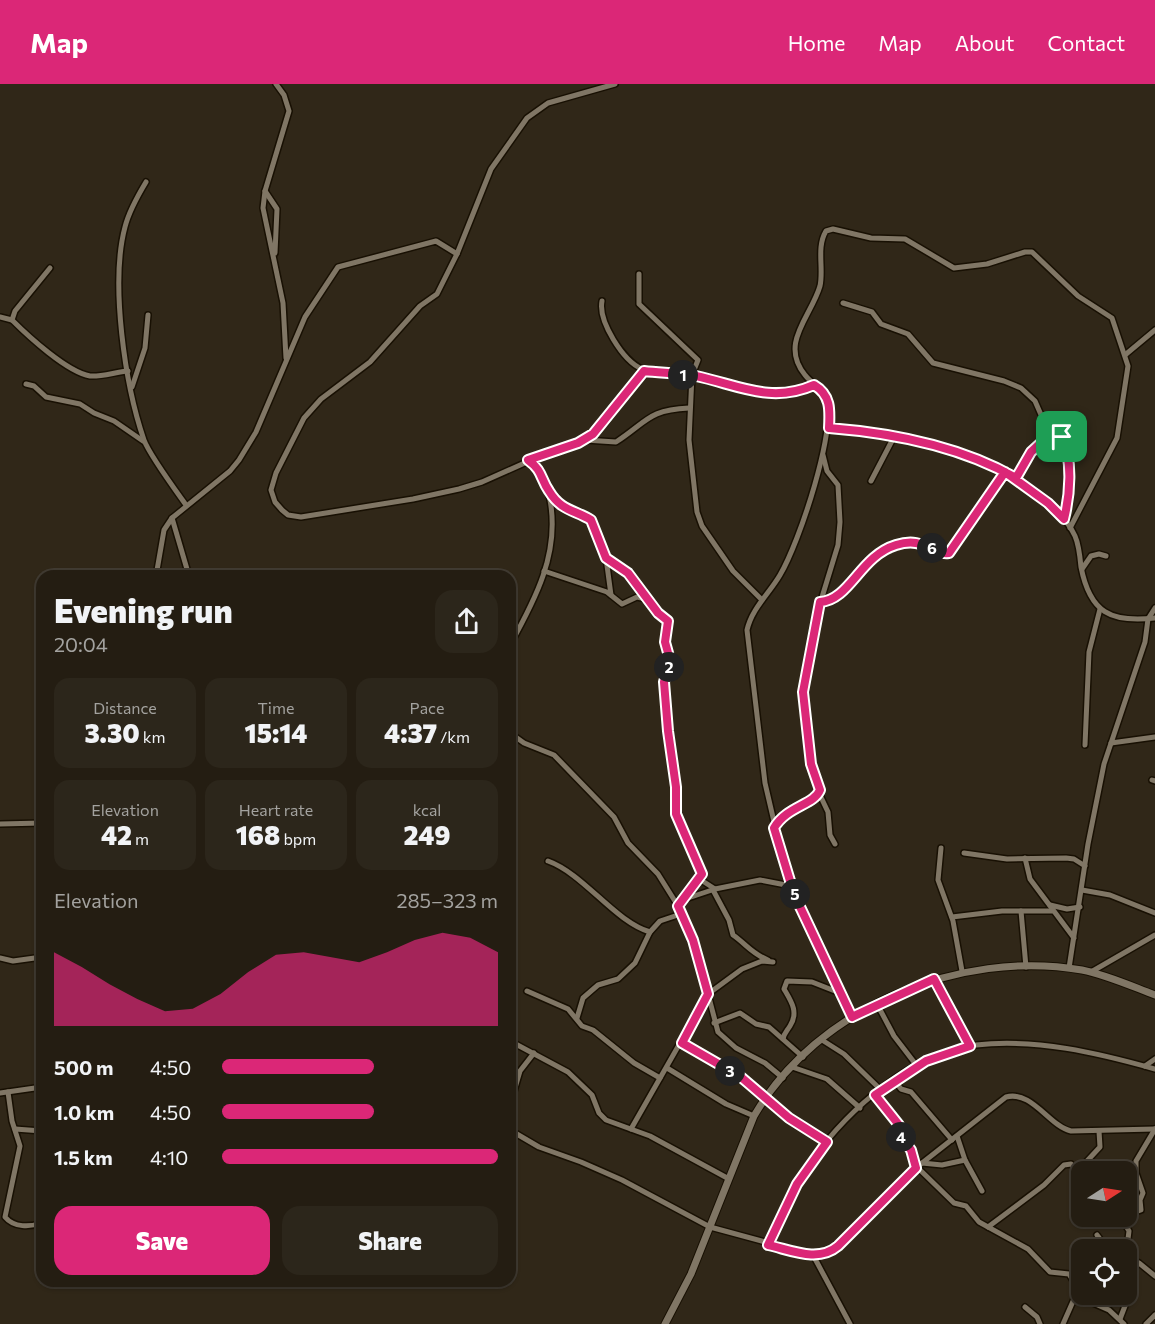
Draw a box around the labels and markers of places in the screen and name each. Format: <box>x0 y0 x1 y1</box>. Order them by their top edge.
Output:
pin: 1 <box>668 360 698 390</box>
pin <box>1036 411 1087 462</box>
pin: 6 <box>917 533 947 563</box>
pin: 2 <box>654 652 684 682</box>
pin: 5 <box>780 879 810 909</box>
pin: 3 <box>715 1056 745 1086</box>
pin: 4 <box>886 1122 916 1152</box>

